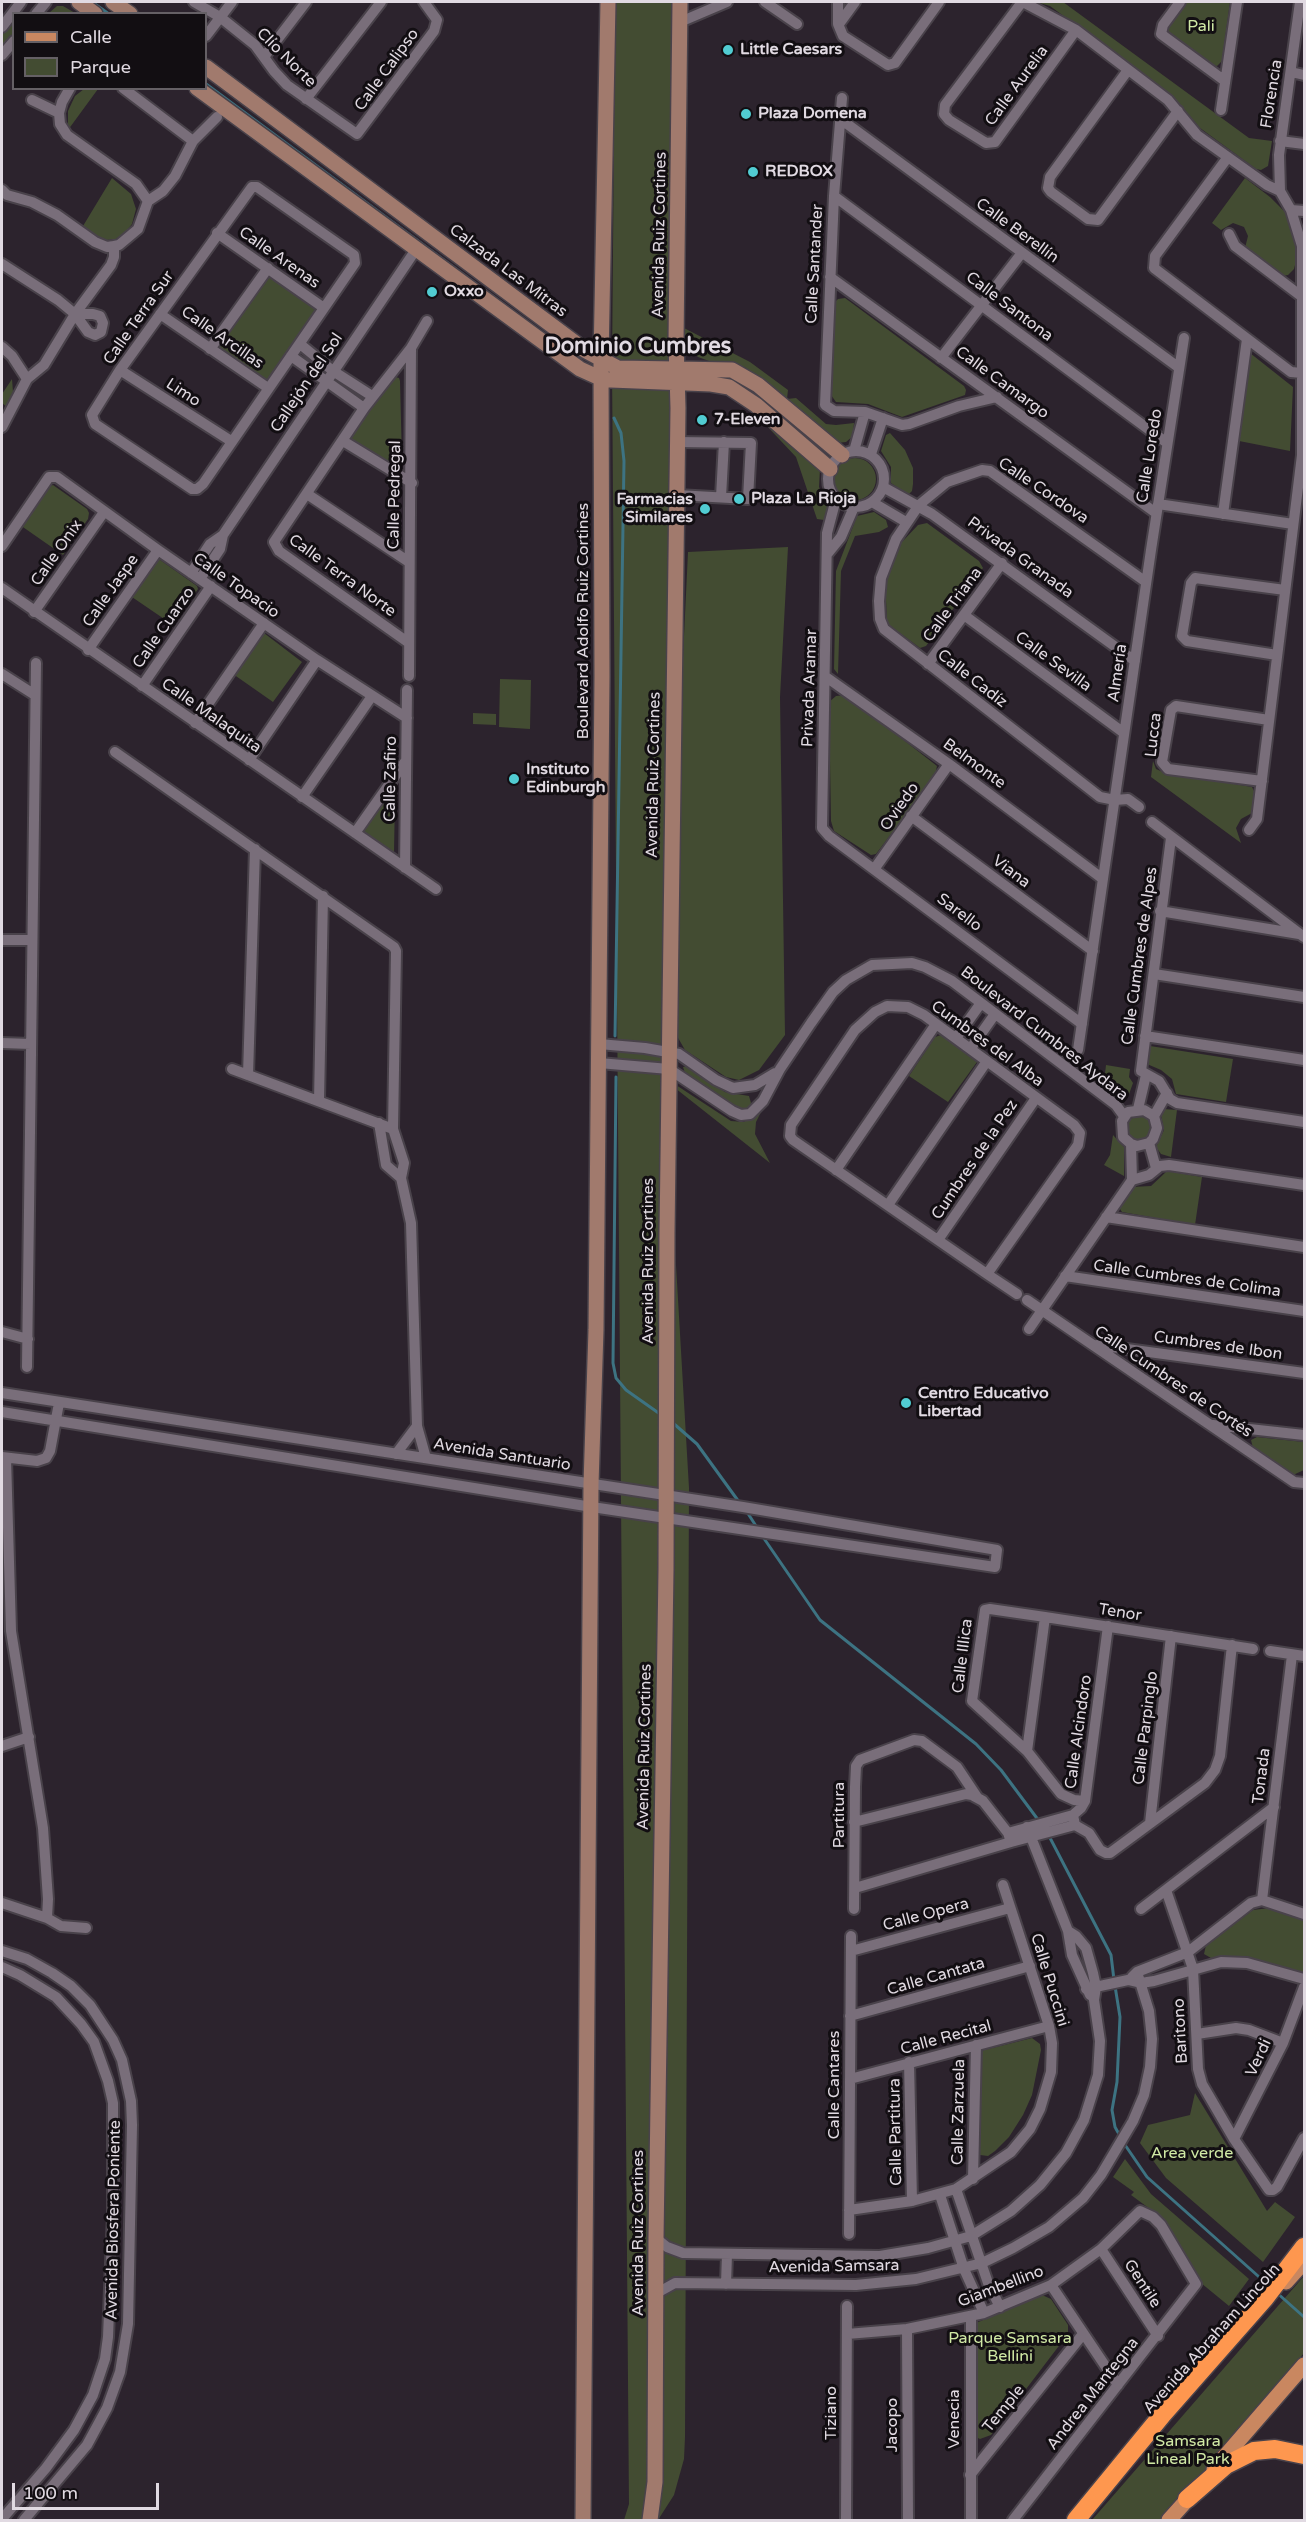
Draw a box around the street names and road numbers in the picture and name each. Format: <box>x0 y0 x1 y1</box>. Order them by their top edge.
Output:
street label: Clío Norte <box>252 24 320 92</box>
street label: Calle Calipso <box>351 25 423 115</box>
street label: Calle Aurelia <box>981 42 1053 130</box>
street label: Florencia <box>1257 58 1287 130</box>
street label: Avenida Ruiz Cortines <box>649 152 671 318</box>
street label: Calle Berellín <box>972 194 1062 268</box>
street label: Calle Santander <box>802 204 828 324</box>
street label: Calzada Las Mitras <box>445 220 571 322</box>
street label: Calle Arenas <box>235 223 323 293</box>
street label: Calle Terra Sur <box>100 267 178 369</box>
street label: Calle Santona <box>962 268 1056 346</box>
street label: Calle Arcillas <box>177 303 267 373</box>
street label: Callejón del Sol <box>267 330 347 436</box>
street label: Calle Camargo <box>952 343 1052 423</box>
street label: Limo <box>162 375 204 411</box>
street label: Calle Loredo <box>1133 408 1167 504</box>
street label: Calle Pedregal <box>384 440 406 550</box>
street label: Calle Cordova <box>994 454 1092 528</box>
street label: Boulevard Adolfo Ruiz Cortines <box>574 503 594 739</box>
street label: Privada Granada <box>963 513 1077 603</box>
street label: Calle Onix <box>27 516 87 590</box>
street label: Calle Terra Norte <box>285 531 399 621</box>
street label: Calle Topacio <box>189 549 283 623</box>
street label: Calle Jaspe <box>79 551 143 631</box>
street label: Calle Triana <box>919 564 987 646</box>
street label: Calle Cuarzo <box>129 584 199 672</box>
street label: Calle Sevilla <box>1011 628 1095 696</box>
street label: Privada Aramar <box>798 629 822 747</box>
street label: Almería <box>1104 643 1132 703</box>
street label: Calle Cadíz <box>933 646 1011 712</box>
street label: Calle Malaquita <box>157 674 265 758</box>
street label: Avenida Ruiz Cortines <box>643 692 665 858</box>
street label: Lucca <box>1142 712 1166 758</box>
street label: Belmonte <box>939 735 1009 793</box>
street label: Calle Zafiro <box>381 736 401 822</box>
street label: Oviedo <box>877 779 923 835</box>
street label: Viana <box>988 851 1034 893</box>
street label: Calle Cumbres de Alpes <box>1118 866 1162 1046</box>
street label: Sarello <box>933 890 985 936</box>
street label: Boulevard Cumbres Aydara <box>956 963 1132 1105</box>
street label: Cumbres del Alba <box>927 997 1047 1091</box>
street label: Cumbres de la Pez <box>928 1096 1022 1224</box>
street label: Avenida Ruiz Cortines <box>639 1178 659 1344</box>
street label: Calle Cumbres de Colima <box>1092 1256 1282 1302</box>
street label: Calle Cumbres de Cortés <box>1090 1322 1256 1442</box>
street label: Cumbres de Ibon <box>1153 1327 1283 1365</box>
street label: Avenida Santuario <box>432 1435 572 1475</box>
street label: Tenor <box>1097 1600 1143 1626</box>
street label: Calle Illica <box>949 1618 977 1694</box>
street label: Avenida Ruiz Cortines <box>634 1664 656 1830</box>
street label: Calle Parpinglo <box>1130 1670 1162 1786</box>
street label: Calle Alcindoro <box>1062 1674 1096 1790</box>
street label: Tonada <box>1249 1747 1275 1805</box>
street label: Partitura <box>830 1782 850 1848</box>
street label: Calle Opera <box>881 1894 971 1936</box>
street label: Calle Puccini <box>1026 1931 1072 2029</box>
street label: Calle Cantata <box>885 1954 987 2000</box>
street label: Baritono <box>1170 1998 1192 2064</box>
street label: Calle Recital <box>898 2017 994 2059</box>
street label: Calle Cantares <box>825 2031 845 2139</box>
street label: Verdi <box>1242 2036 1276 2080</box>
street label: Calle Zarzuela <box>948 2059 970 2165</box>
street label: Calle Partitura <box>885 2078 907 2186</box>
street label: Avenida Biosfera Poniente <box>103 2120 125 2320</box>
street label: Avenida Ruiz Cortines <box>629 2150 649 2316</box>
street label: Avenida Samsara <box>768 2256 900 2278</box>
street label: Gentile <box>1119 2256 1165 2312</box>
street label: Avenida Abraham Lincoln <box>1140 2260 1284 2418</box>
street label: Giambellino <box>955 2262 1047 2312</box>
street label: Andrea Mantegna <box>1043 2334 1143 2454</box>
street label: Temple <box>979 2381 1029 2437</box>
street label: Tiziano <box>822 2386 842 2440</box>
street label: Venecia <box>945 2389 965 2449</box>
street label: Jacopo <box>883 2398 903 2452</box>

